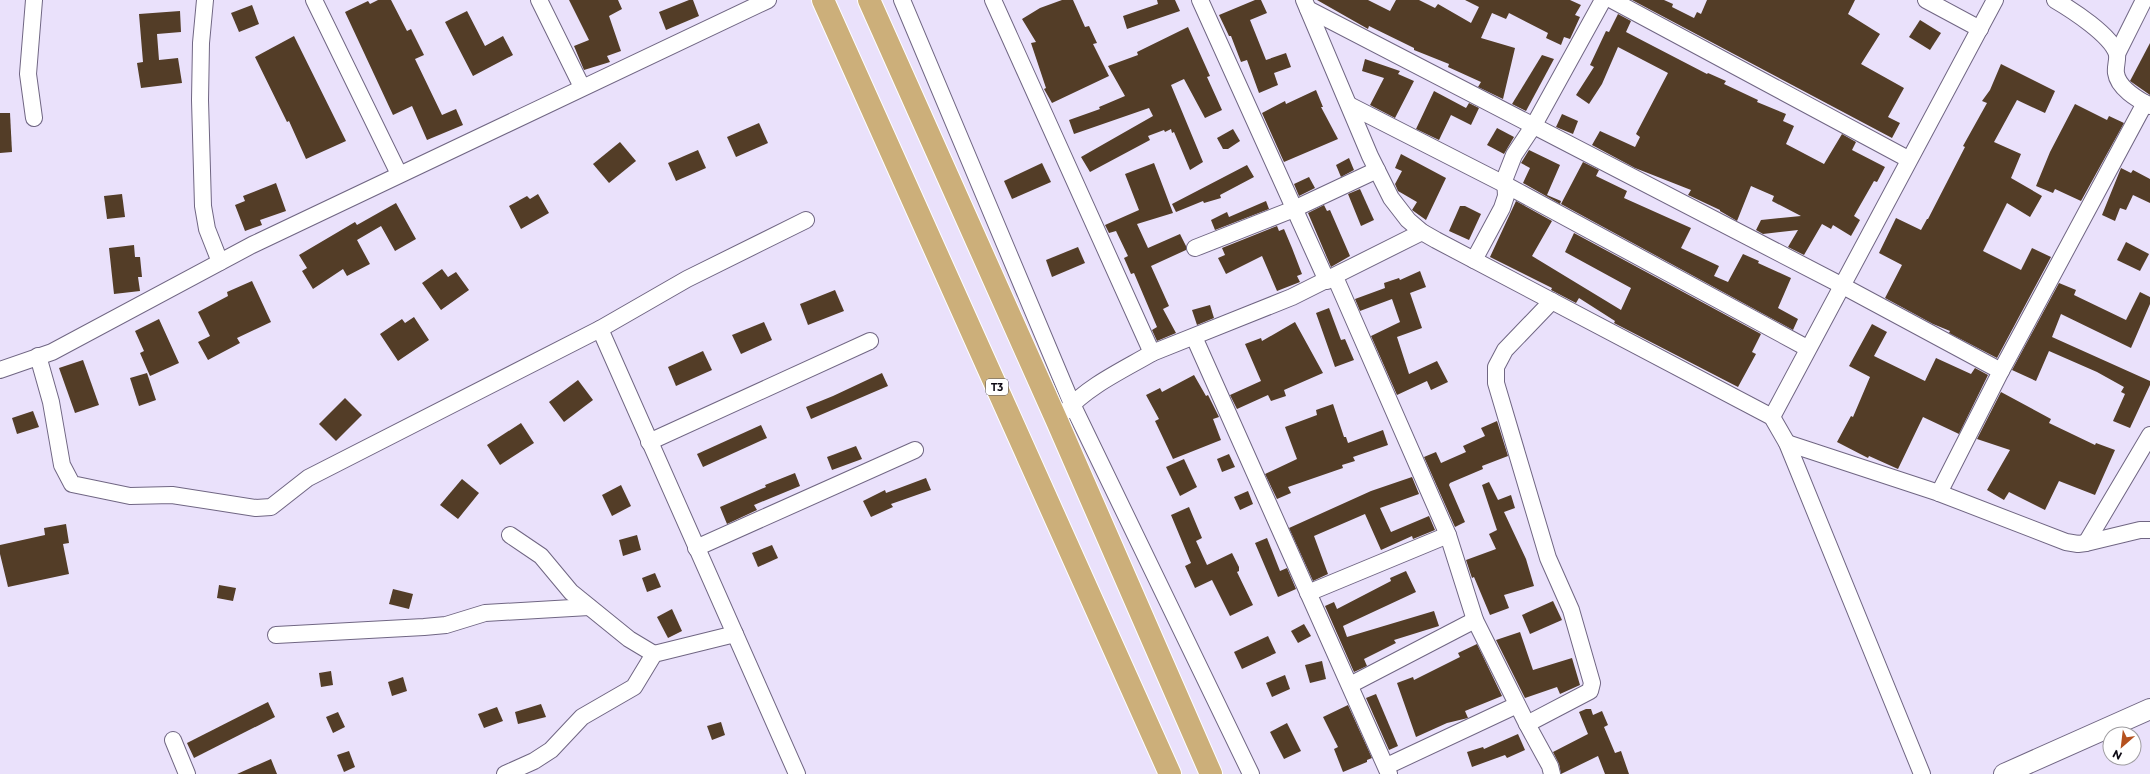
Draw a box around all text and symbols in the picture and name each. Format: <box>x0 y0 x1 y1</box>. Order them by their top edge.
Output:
road number: T3 <box>986 379 1008 395</box>
north arrow <box>2102 726 2142 766</box>
text: N <box>2110 747 2125 763</box>

